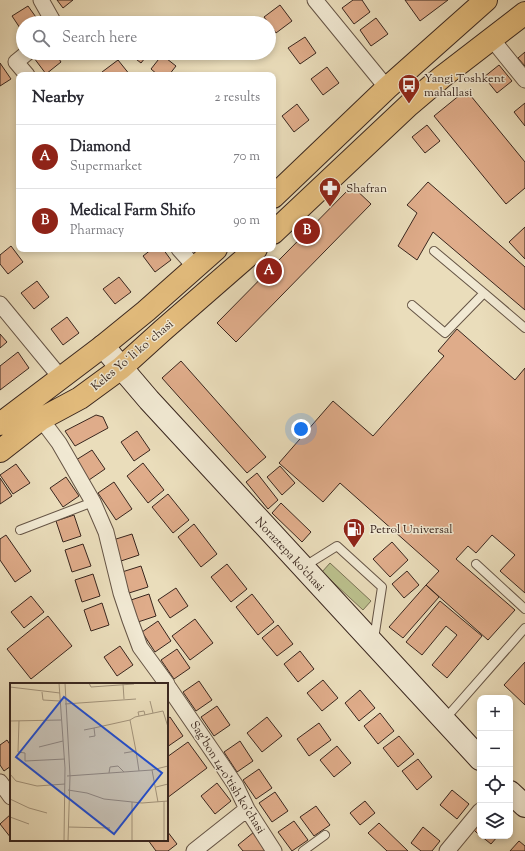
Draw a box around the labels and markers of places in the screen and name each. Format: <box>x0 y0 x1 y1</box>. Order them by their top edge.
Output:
place label: Yangi Toshkent mahallasi <box>424 70 505 102</box>
bus stop icon: Yangi Toshkent mahallasi <box>396 72 422 105</box>
pharmacy icon: Shafran <box>317 175 343 208</box>
place label: Shafran <box>346 180 387 198</box>
pin: B <box>294 216 320 246</box>
pin: A <box>256 256 282 286</box>
fuel station icon: Petrol Universal <box>341 516 367 549</box>
place label: Petrol Universal <box>370 521 453 539</box>

